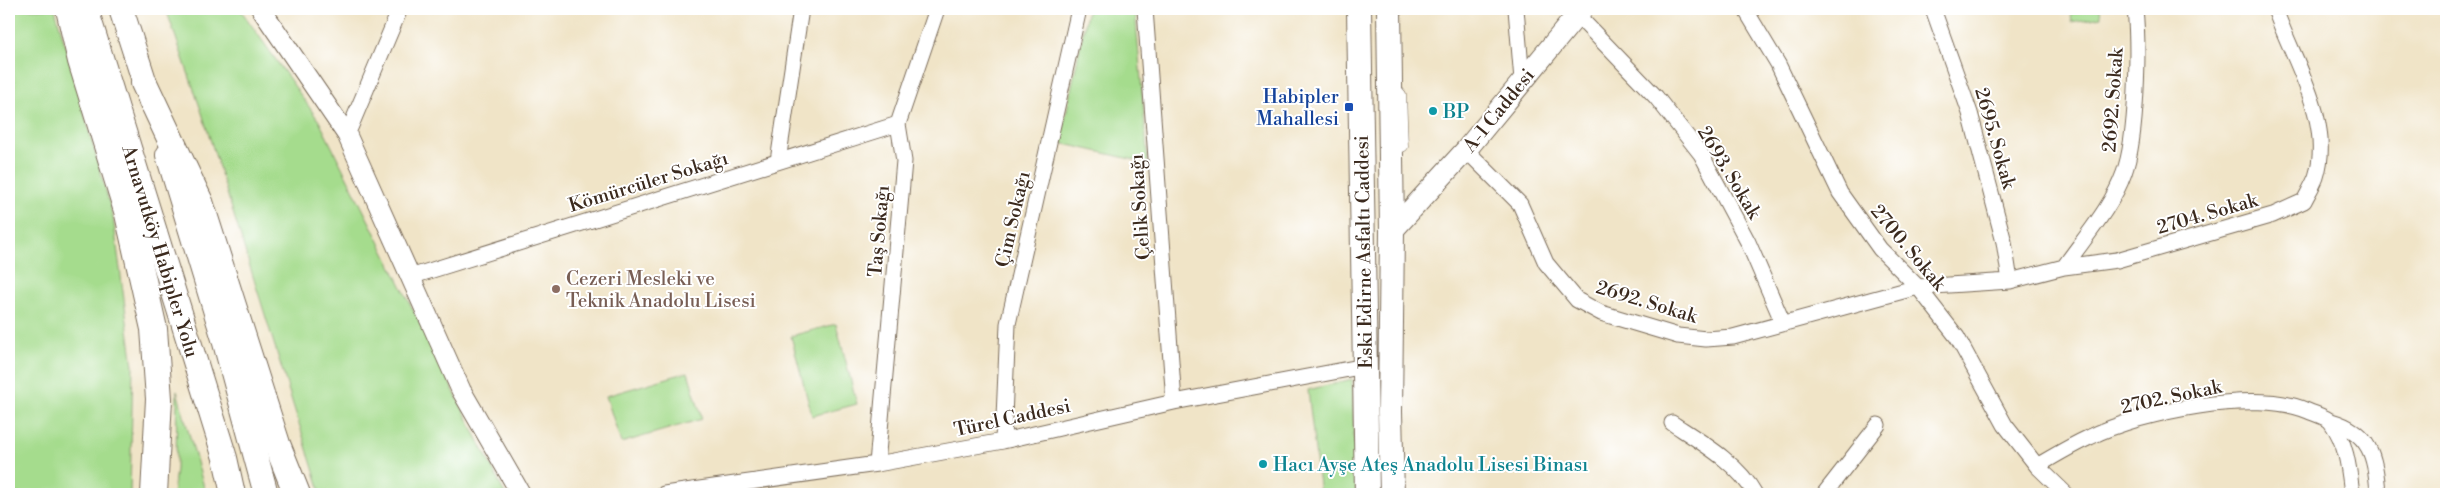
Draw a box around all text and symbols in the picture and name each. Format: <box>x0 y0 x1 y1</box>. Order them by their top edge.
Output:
street label: 2692. Sokak <box>2097 46 2129 153</box>
street label: A-1 Caddesi <box>1457 64 1540 158</box>
place label: Habipler Mahallesi <box>1256 85 1339 131</box>
street label: 2695. Sokak <box>1969 85 2021 193</box>
place label: BP <box>1442 100 1469 124</box>
marker: Habipler Mahallesi <box>1343 101 1355 113</box>
marker: BP <box>1427 105 1439 117</box>
street label: 2693. Sokak <box>1692 122 1767 224</box>
street label: Eski Edirne Asfaltı Caddesi <box>1350 135 1378 369</box>
street label: Arnavutköy Habipler Yolu <box>116 141 204 361</box>
street label: Kömürcüler Sokağı <box>566 146 731 218</box>
street label: Çelik Sokağı <box>1124 153 1156 261</box>
street label: Çim Sokağı <box>990 169 1036 270</box>
street label: Taş Sokağı <box>863 184 895 278</box>
street label: 2704. Sokak <box>2154 188 2261 240</box>
street label: 2700. Sokak <box>1865 200 1952 296</box>
place label: Cezeri Mesleki ve Teknik Anadolu Lisesi <box>566 267 756 313</box>
street label: 2692. Sokak <box>1593 275 1701 329</box>
marker: Cezeri Mesleki ve Teknik Anadolu Lisesi <box>550 283 562 295</box>
street label: 2702. Sokak <box>2118 374 2225 419</box>
street label: Türel Caddesi <box>952 394 1073 442</box>
place label: Hacı Ayşe Ateş Anadolu Lisesi Binası <box>1273 453 1588 477</box>
marker: Hacı Ayşe Ateş Anadolu Lisesi Binası <box>1257 458 1269 470</box>

